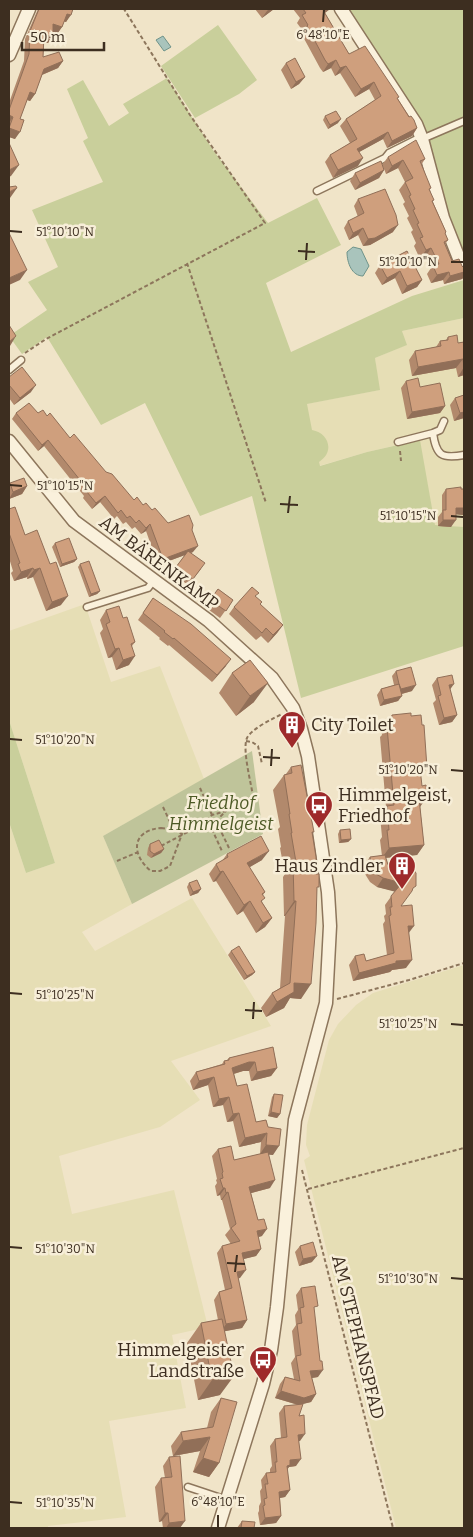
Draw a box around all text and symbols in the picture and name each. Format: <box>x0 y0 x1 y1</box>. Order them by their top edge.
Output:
scale bar <box>22 20 105 52</box>
text: 50 m <box>30 28 66 46</box>
text: 6°48'10"E <box>296 28 350 42</box>
text: 51°10'10"N <box>36 225 94 239</box>
text: 51°10'10"N <box>379 255 437 269</box>
text: 51°10'15"N <box>37 479 94 493</box>
text: 51°10'15"N <box>380 509 437 523</box>
street label: AM BÄRENKAMP <box>95 511 223 615</box>
building icon: City Toilet <box>277 710 307 749</box>
place label: City Toilet <box>311 714 394 736</box>
text: 51°10'20"N <box>35 733 95 747</box>
text: 51°10'20"N <box>378 763 438 777</box>
place label: Himmelgeist, Friedhof <box>338 784 451 827</box>
bus stop icon: Himmelgeist, Friedhof <box>304 790 334 829</box>
park label: Friedhof Himmelgeist <box>169 792 274 835</box>
building icon: Haus Zindler <box>387 851 417 890</box>
place label: Haus Zindler <box>274 855 383 877</box>
text: 51°10'25"N <box>36 988 95 1002</box>
text: 51°10'25"N <box>379 1017 438 1031</box>
text: 51°10'30"N <box>35 1242 95 1256</box>
street label: AM STEPHANSPFAD <box>327 1253 389 1421</box>
text: 51°10'30"N <box>378 1272 438 1286</box>
place label: Himmelgeister Landstraße <box>117 1339 244 1382</box>
bus stop icon: Himmelgeister Landstraße <box>248 1345 278 1384</box>
text: 6°48'10"E <box>191 1495 245 1509</box>
text: 51°10'35"N <box>36 1496 95 1510</box>

